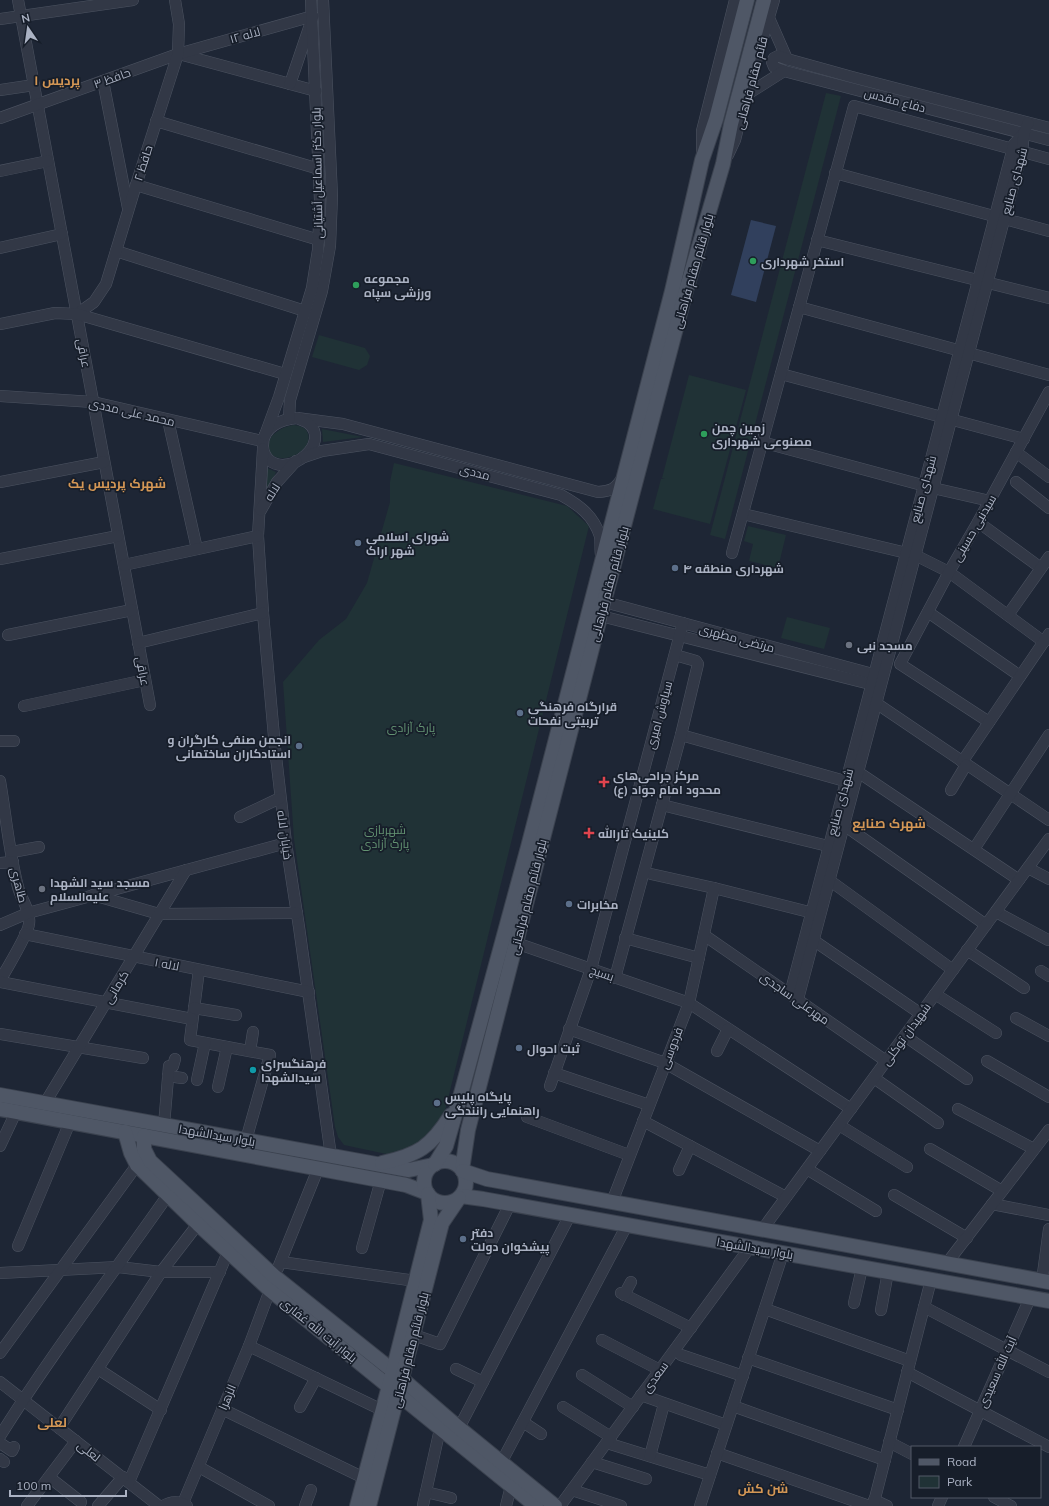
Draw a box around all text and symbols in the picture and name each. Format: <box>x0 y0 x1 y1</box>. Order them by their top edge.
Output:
north arrow <box>8 8 48 48</box>
text: N <box>20 11 31 26</box>
street label: لاله ۱۲ <box>228 23 262 47</box>
street label: قائم مقام فراهانی <box>731 35 772 131</box>
street label: حافظ ۳ <box>91 64 133 92</box>
district label: پردیس ۱ <box>34 72 80 90</box>
street label: دفاع مقدس <box>863 85 927 116</box>
street label: بلوار دکتر اسماعیل آشتیانی <box>308 107 326 239</box>
street label: حافظ ۲ <box>130 143 156 183</box>
street label: شهدای صنایع <box>998 146 1031 217</box>
street label: بلوار قائم مقام فراهانی <box>669 212 718 331</box>
place label: استخر شهرداری <box>761 254 844 270</box>
marker: استخر شهرداری <box>748 256 758 266</box>
place label: مجموعه ورزشی سپاه <box>364 271 431 302</box>
marker: مجموعه ورزشی سپاه <box>351 280 361 290</box>
street label: عراقی <box>74 337 94 369</box>
street label: محمد علی مددی <box>88 395 176 429</box>
place label: زمین چمن مصنوعی شهرداری <box>712 420 812 450</box>
marker: زمین چمن مصنوعی شهرداری <box>699 429 709 439</box>
street label: شهدای صنایع <box>907 454 940 525</box>
street label: مددی <box>458 461 492 483</box>
district label: شهرک پردیس یک <box>68 475 166 493</box>
street label: لاله <box>261 480 283 504</box>
street label: سیدنبی حسینی <box>949 492 999 564</box>
street label: بلوار قائم مقام فراهانی <box>586 525 633 644</box>
place label: شورای اسلامی شهر اراک <box>366 529 449 559</box>
marker: شورای اسلامی شهر اراک <box>353 538 363 548</box>
place label: شهرداری منطقه ۴ <box>683 561 784 577</box>
marker: شهرداری منطقه ۴ <box>670 563 680 573</box>
street label: مرتضی مطهری <box>698 621 776 655</box>
place label: مسجد نبی <box>857 638 913 654</box>
marker: مسجد نبی <box>844 640 854 650</box>
street label: عراقی <box>133 655 153 687</box>
street label: سیاوش امیری <box>643 679 675 751</box>
place label: قرارگاه فرهنگی تربیتی نفحات <box>528 699 617 729</box>
marker: قرارگاه فرهنگی تربیتی نفحات <box>515 708 525 718</box>
park label: پارک آزادی <box>387 720 436 737</box>
place label: انجمن صنفی کارگران و استادکاران ساختمانی <box>167 732 291 762</box>
marker: انجمن صنفی کارگران و استادکاران ساختمانی <box>294 741 304 751</box>
street label: شهدای صنایع <box>824 767 857 838</box>
place label: مرکز جراحی‌های محدود امام جواد (ع) <box>613 768 721 799</box>
marker: مرکز جراحی‌های محدود امام جواد (ع) <box>598 776 610 788</box>
street label: خیابان لاله <box>274 809 296 861</box>
district label: شهرک صنایع <box>852 815 926 832</box>
park label: شهربازی پارک آزادی <box>361 822 410 853</box>
place label: کلینیک ثارالله <box>598 825 669 842</box>
marker: کلینیک ثارالله <box>583 827 595 839</box>
street label: بلوار قائم مقام فراهانی <box>506 837 551 957</box>
street label: طاهری <box>7 865 31 905</box>
place label: مسجد سید الشهدا علیه‌السلام <box>50 875 150 905</box>
marker: مسجد سید الشهدا علیه‌السلام <box>37 884 47 894</box>
place label: مخابرات <box>577 897 618 913</box>
marker: مخابرات <box>564 899 574 909</box>
street label: لاله ۱ <box>153 954 181 974</box>
street label: بسیج <box>588 962 616 985</box>
street label: کرمانی <box>100 968 132 1006</box>
street label: مهرعلی ساجدی <box>757 969 833 1027</box>
street label: شهیدان توکلی <box>878 1000 934 1068</box>
street label: فردوسی <box>656 1025 686 1071</box>
place label: ثبت احوال <box>527 1041 580 1057</box>
marker: ثبت احوال <box>514 1043 524 1053</box>
place label: فرهنگسرای سیدالشهدا <box>261 1056 326 1086</box>
marker: فرهنگسرای سیدالشهدا <box>248 1065 258 1075</box>
place label: پایگاه پلیس راهنمایی رانندگی <box>445 1089 540 1119</box>
marker: پایگاه پلیس راهنمایی رانندگی <box>432 1098 442 1108</box>
street label: بلوار سیدالشهدا <box>177 1121 257 1149</box>
place label: دفتر پیشخوان دولت <box>470 1225 550 1256</box>
marker: دفتر پیشخوان دولت <box>458 1234 468 1244</box>
street label: بلوار سیدالشهدا <box>715 1234 795 1262</box>
street label: بلوار قائم مقام فراهانی <box>388 1290 433 1410</box>
street label: بلوار آیت الله غفاری <box>278 1295 360 1365</box>
street label: آیت الله سعیدی <box>975 1333 1020 1410</box>
street label: سعدی <box>639 1358 671 1395</box>
street label: الزهرا <box>215 1382 239 1412</box>
district label: لعلی <box>37 1414 67 1430</box>
street label: لعلی <box>74 1437 104 1465</box>
legend <box>911 1446 1041 1498</box>
text: Road <box>947 1454 976 1469</box>
scale bar <box>10 1472 126 1498</box>
text: Park <box>947 1474 973 1489</box>
text: 100 m <box>16 1478 51 1493</box>
district label: شن کش <box>738 1480 788 1496</box>

